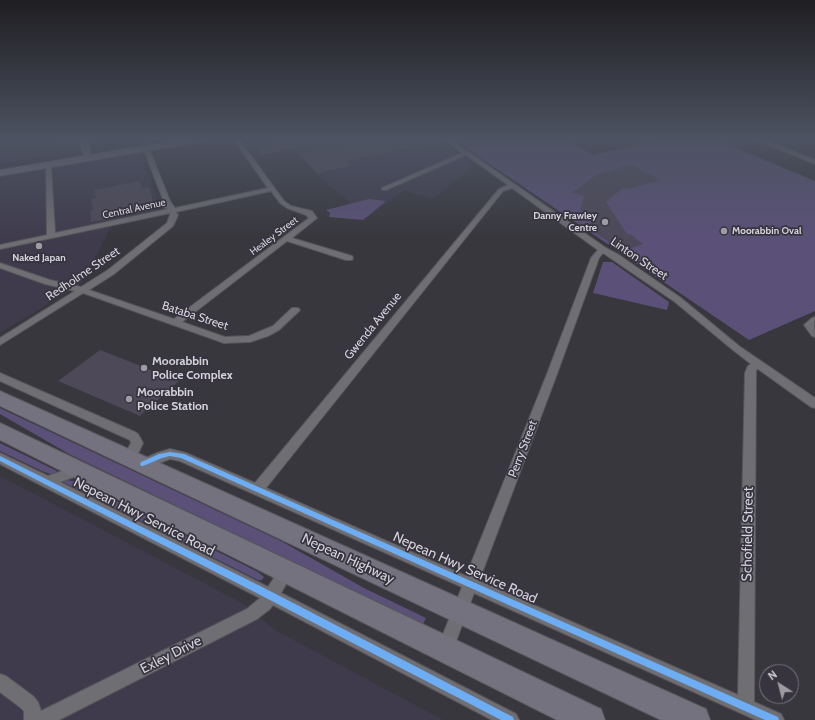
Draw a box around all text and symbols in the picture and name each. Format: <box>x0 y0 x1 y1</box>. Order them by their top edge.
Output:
street label: Central Avenue <box>101 196 167 222</box>
place label: Danny Frawley Centre <box>533 210 597 234</box>
street label: Healey Street <box>248 214 300 258</box>
marker: Danny Frawley Centre <box>600 217 610 227</box>
place label: Moorabbin Oval <box>732 225 802 237</box>
marker: Moorabbin Oval <box>719 226 729 236</box>
street label: Linton Street <box>608 235 670 283</box>
marker: Naked Japan <box>34 241 44 251</box>
street label: Redholme Street <box>43 244 123 304</box>
place label: Naked Japan <box>12 252 66 264</box>
street label: Gwenda Avenue <box>341 289 405 363</box>
street label: Bataba Street <box>160 299 230 333</box>
place label: Moorabbin Police Complex <box>152 354 233 382</box>
marker: Moorabbin Police Complex <box>139 363 149 373</box>
place label: Moorabbin Police Station <box>137 385 208 413</box>
marker: Moorabbin Police Station <box>124 394 134 404</box>
street label: Perry Street <box>506 418 540 480</box>
street label: Nepean Hwy Service Road <box>71 474 217 560</box>
street label: Schofield Street <box>739 487 757 581</box>
street label: Nepean Hwy Service Road <box>390 529 540 607</box>
street label: Nepean Highway <box>299 530 397 588</box>
street label: Exley Drive <box>138 632 204 678</box>
north arrow <box>759 664 799 704</box>
text: N <box>765 667 780 683</box>

